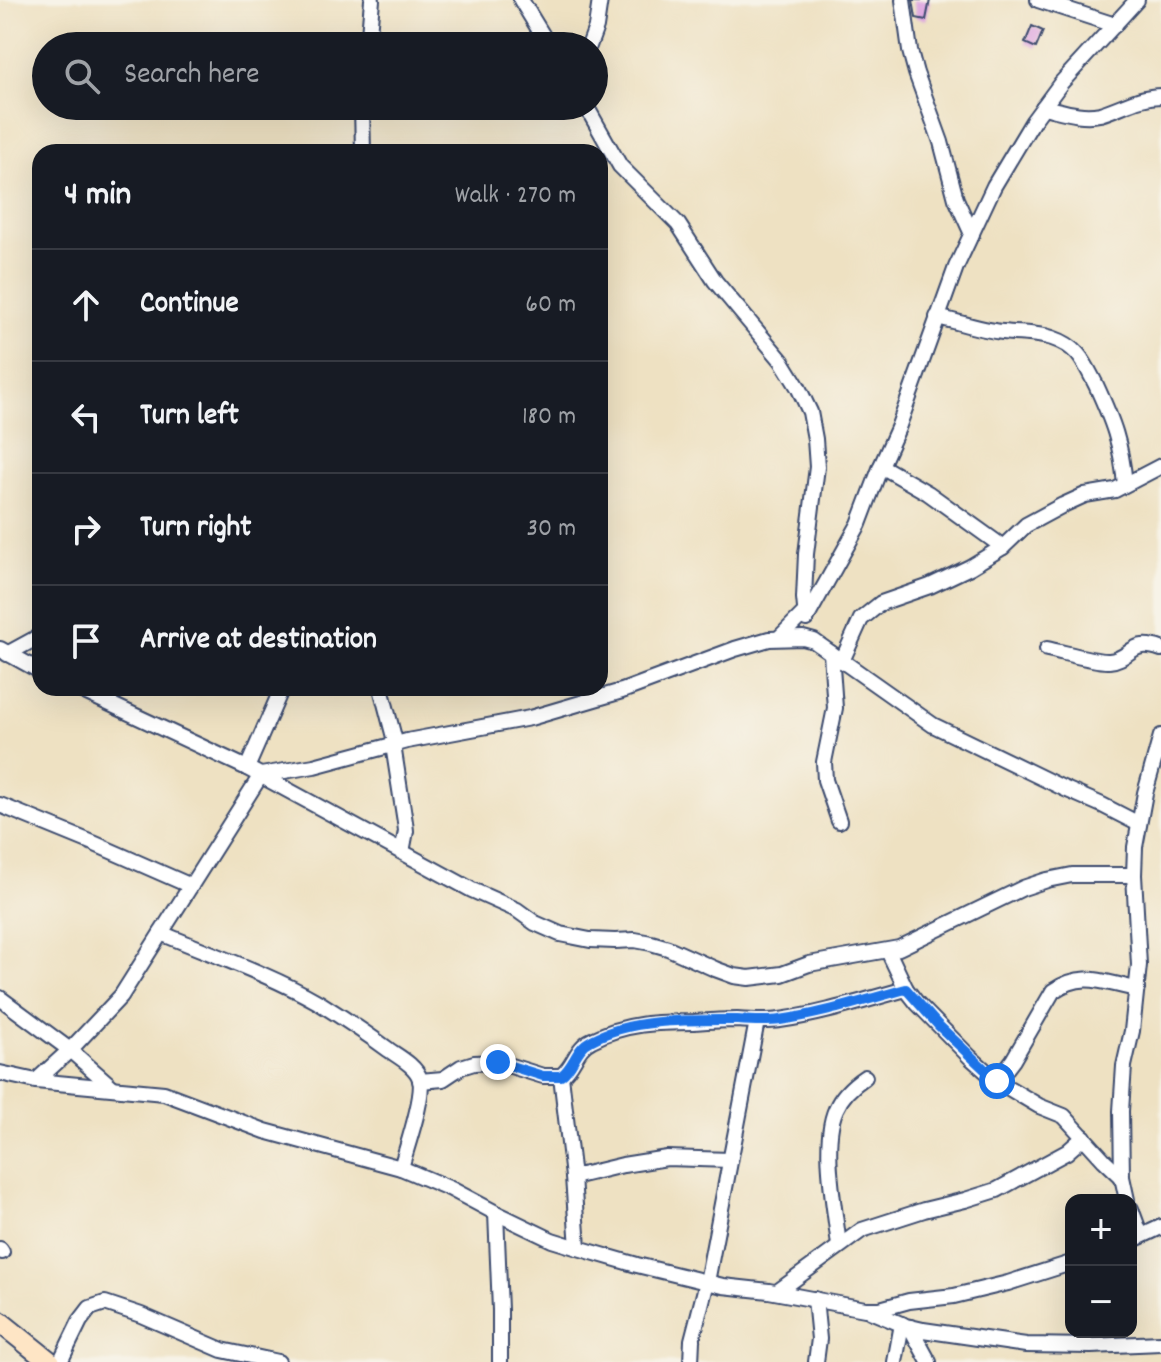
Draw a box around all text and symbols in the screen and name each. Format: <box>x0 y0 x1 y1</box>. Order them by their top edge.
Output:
search box <box>32 32 608 120</box>
icon: search <box>60 54 104 98</box>
text: Search here <box>124 55 260 98</box>
text: 4 min <box>64 172 131 221</box>
text: Walk · 270 m <box>455 178 576 215</box>
icon: ahead <box>64 283 108 327</box>
text: Continue <box>140 284 239 327</box>
text: 60 m <box>525 287 576 324</box>
icon: left <box>64 395 108 439</box>
text: Turn left <box>140 396 239 439</box>
text: 180 m <box>522 399 576 436</box>
icon: right <box>64 507 108 551</box>
text: Turn right <box>140 508 251 551</box>
text: 30 m <box>526 511 576 548</box>
icon: arrive <box>64 619 108 663</box>
text: Arrive at destination <box>140 620 377 663</box>
route end <box>480 1044 516 1080</box>
route start <box>979 1063 1015 1099</box>
map controls <box>1065 1194 1137 1338</box>
button: + <box>1065 1194 1137 1266</box>
button: − <box>1065 1266 1137 1338</box>

